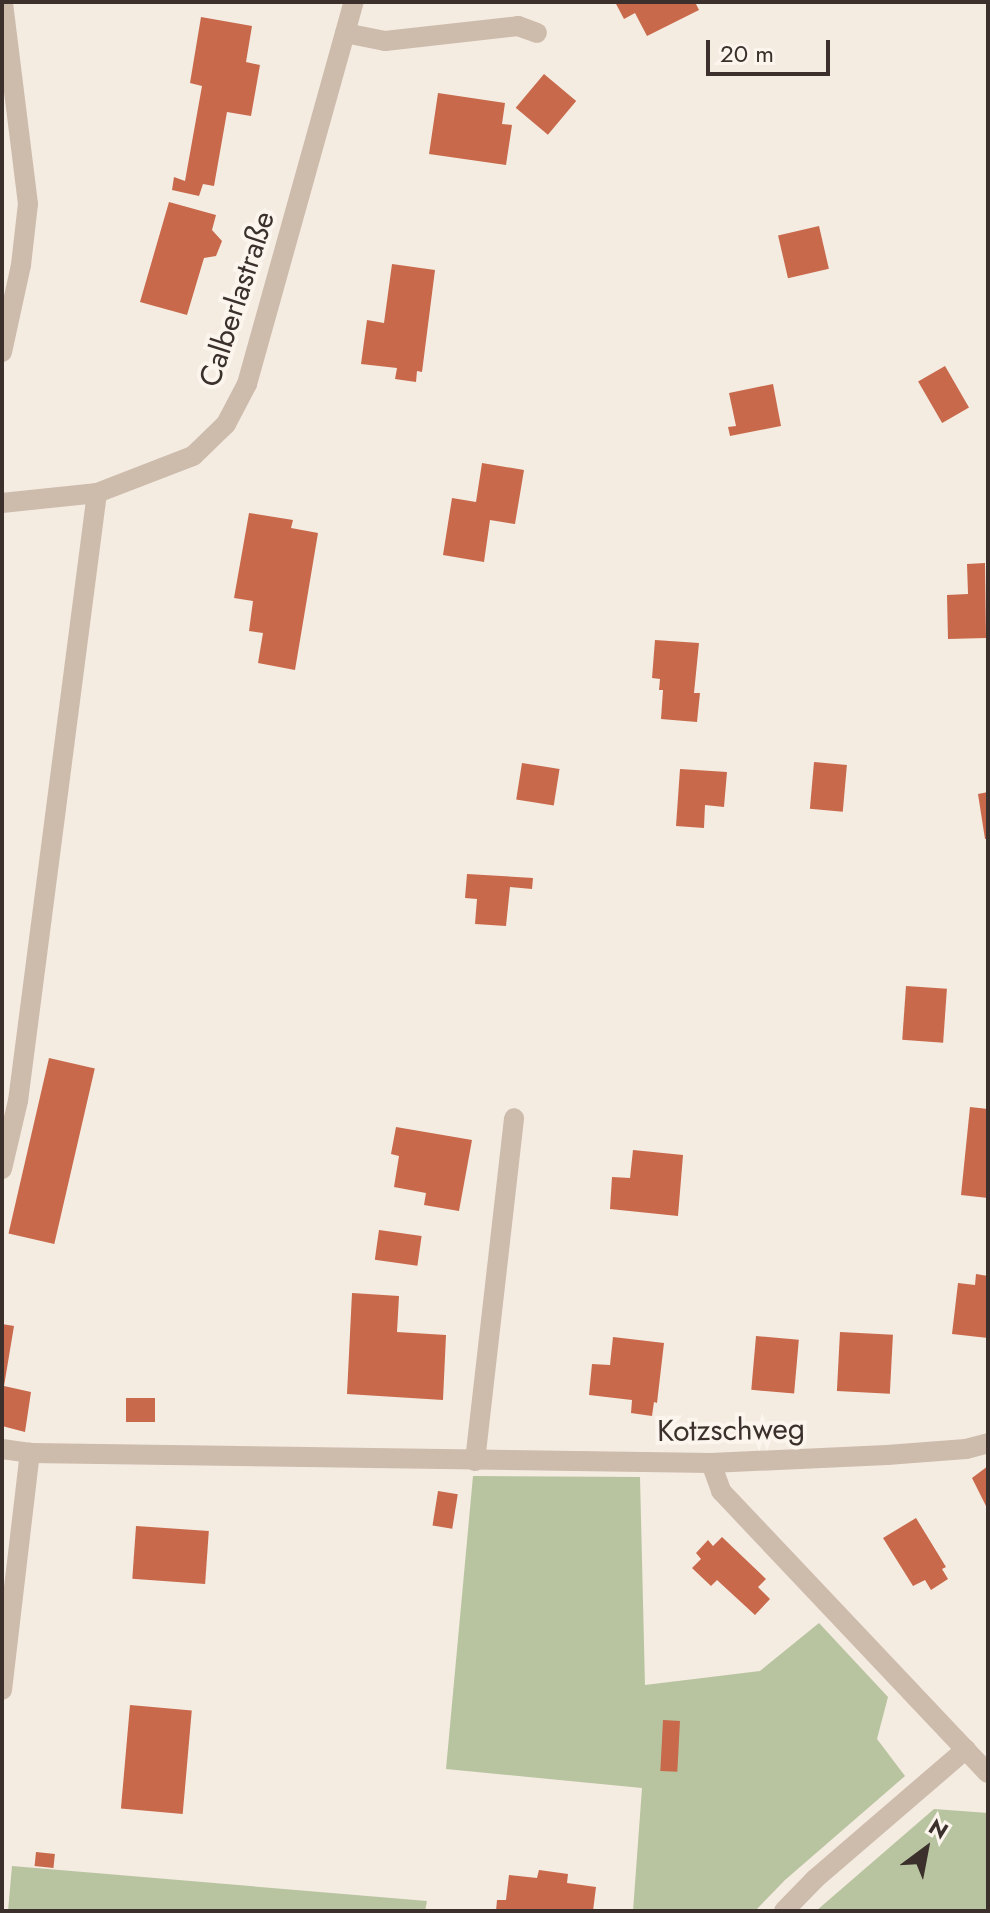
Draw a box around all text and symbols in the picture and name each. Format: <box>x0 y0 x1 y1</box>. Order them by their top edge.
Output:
scale bar <box>710 24 834 74</box>
text: 20 m <box>720 36 774 71</box>
street label: Calberlastraße <box>192 207 282 391</box>
street label: Kotzschweg <box>657 1411 805 1449</box>
north arrow <box>886 1809 966 1889</box>
text: N <box>923 1810 955 1847</box>

